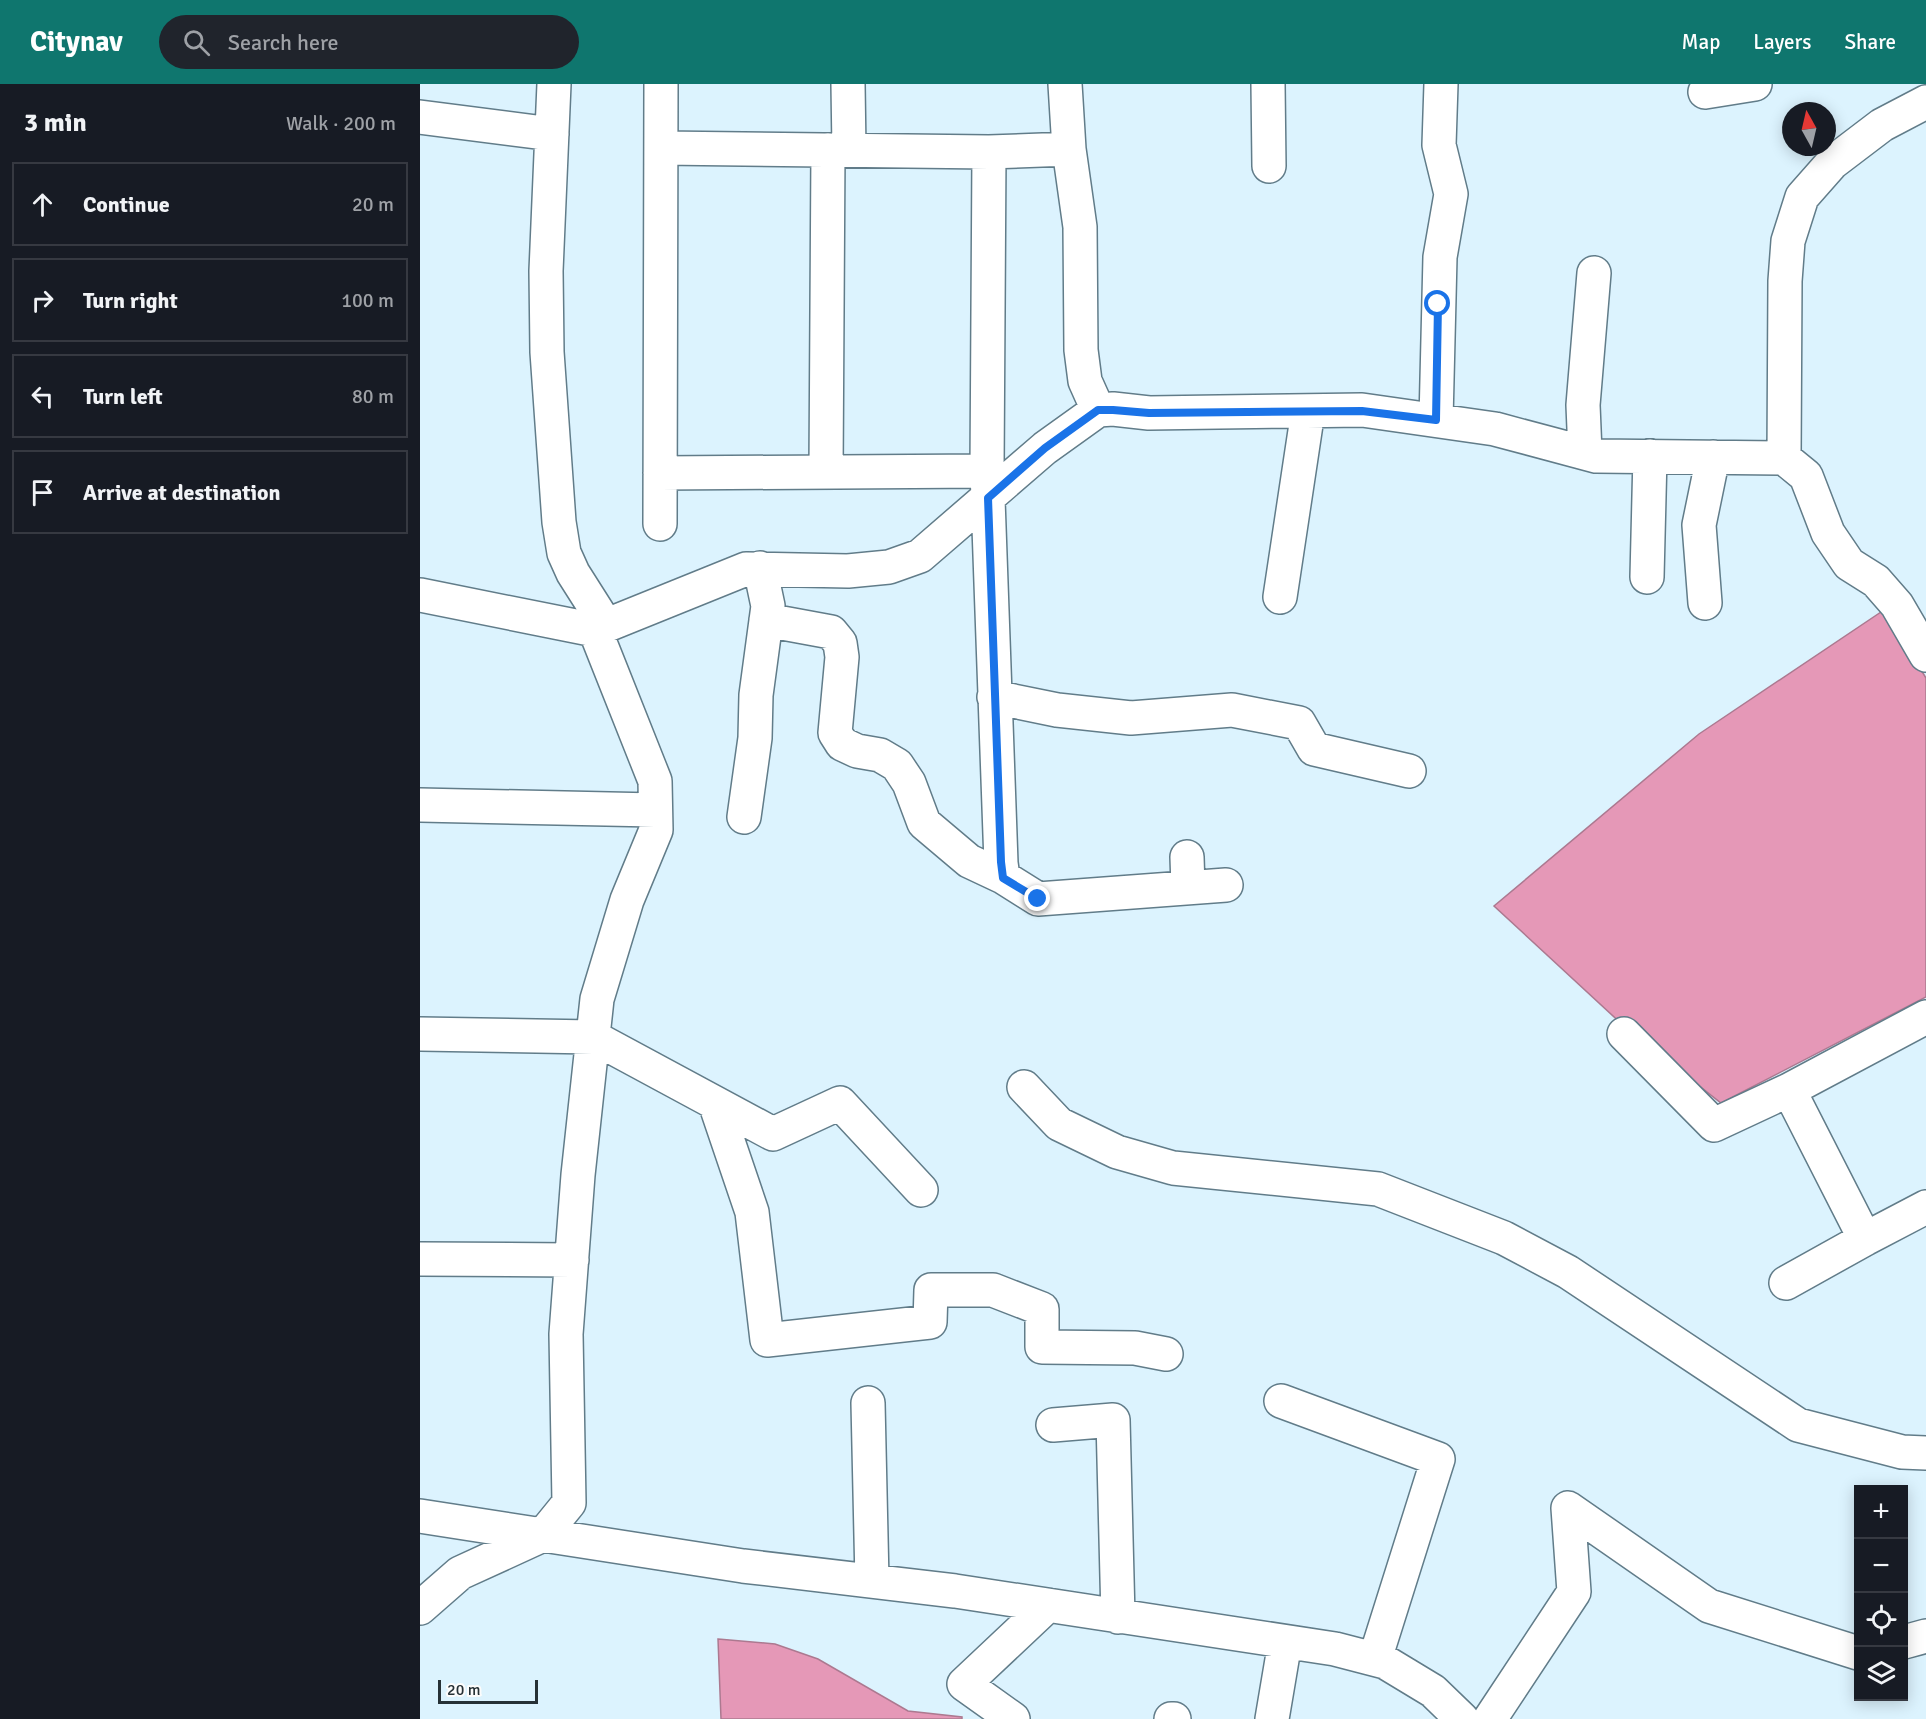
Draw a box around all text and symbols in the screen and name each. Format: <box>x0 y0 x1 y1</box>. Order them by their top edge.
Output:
search box <box>159 15 579 69</box>
text: Citynav <box>30 25 123 59</box>
icon: search <box>180 26 213 59</box>
text: Search here <box>228 29 339 56</box>
text: Map <box>1682 29 1720 55</box>
text: Layers <box>1753 29 1811 55</box>
text: Share <box>1844 29 1896 55</box>
north arrow <box>1782 102 1836 156</box>
text: 3 min <box>24 107 87 139</box>
text: Walk · 200 m <box>286 111 396 136</box>
icon: ahead <box>26 188 59 221</box>
text: Continue <box>83 191 170 218</box>
text: 20 m <box>352 192 394 217</box>
icon: right <box>26 284 59 317</box>
text: Turn right <box>83 287 178 314</box>
text: 100 m <box>341 288 394 313</box>
route start <box>1424 290 1450 316</box>
icon: left <box>26 380 59 413</box>
text: Turn left <box>83 383 163 410</box>
text: 80 m <box>352 384 394 409</box>
icon: arrive <box>26 476 59 509</box>
text: Arrive at destination <box>83 479 280 506</box>
route end <box>1024 885 1050 911</box>
map controls <box>1854 1485 1908 1701</box>
button: + <box>1854 1485 1908 1539</box>
button: − <box>1854 1539 1908 1593</box>
button: locate <box>1854 1593 1908 1647</box>
button: layers <box>1854 1647 1908 1701</box>
scale bar <box>438 1677 538 1704</box>
text: 20 m <box>447 1680 481 1700</box>

